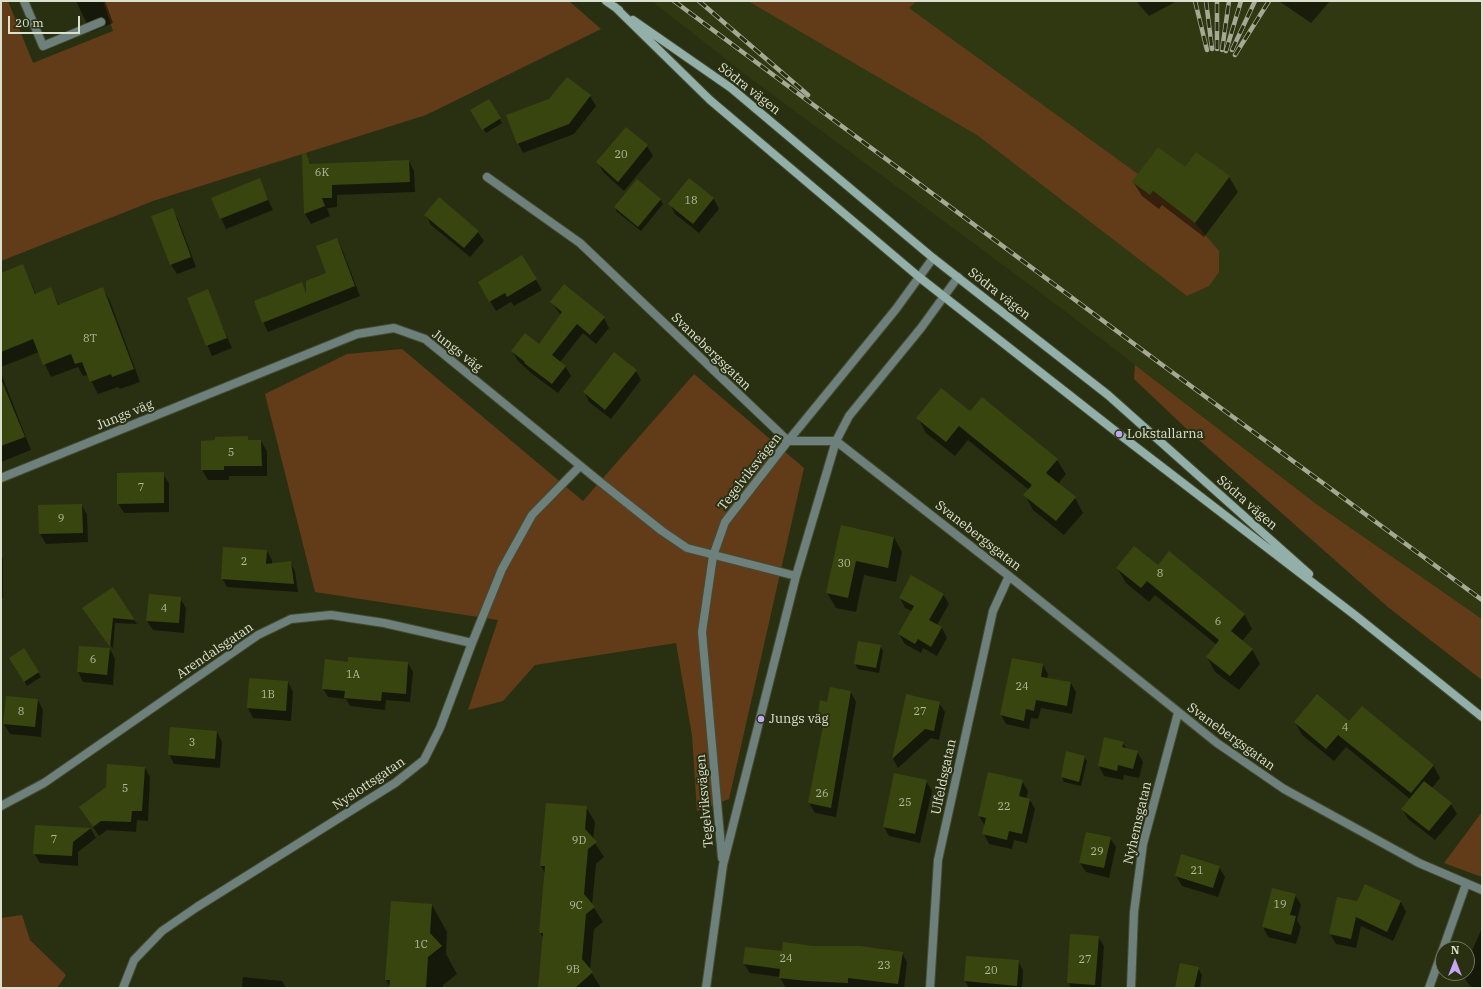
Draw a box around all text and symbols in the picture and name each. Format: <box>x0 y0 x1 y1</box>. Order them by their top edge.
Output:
scale bar <box>10 8 82 34</box>
text: 20 m <box>15 15 44 30</box>
street label: Södra vägen <box>715 60 783 118</box>
house number: 20 <box>614 148 628 162</box>
house number: 6K <box>315 166 329 180</box>
house number: 18 <box>684 194 698 208</box>
street label: Södra vägen <box>965 265 1033 323</box>
street label: Svanebergsgatan <box>668 310 754 394</box>
street label: Jungs väg <box>429 327 485 375</box>
house number: 8T <box>83 332 97 346</box>
street label: Jungs väg <box>94 397 156 433</box>
place label: Lokstallarna <box>1127 426 1204 442</box>
marker: Lokstallarna <box>1114 429 1124 439</box>
street label: Tegelviksvägen <box>715 430 785 514</box>
house number: 5 <box>228 446 234 460</box>
street label: Södra vägen <box>1214 473 1280 533</box>
house number: 7 <box>138 481 144 495</box>
street label: Svanebergsgatan <box>932 498 1024 574</box>
house number: 9 <box>58 512 64 526</box>
house number: 2 <box>241 555 247 569</box>
house number: 30 <box>837 557 851 571</box>
house number: 8 <box>1157 567 1163 581</box>
house number: 4 <box>161 602 167 616</box>
house number: 6 <box>1215 615 1221 629</box>
street label: Arendalsgatan <box>174 620 256 682</box>
house number: 6 <box>90 653 96 667</box>
house number: 1A <box>346 668 360 682</box>
house number: 24 <box>1015 680 1029 694</box>
house number: 1B <box>261 688 275 702</box>
street label: Svanebergsgatan <box>1184 700 1278 774</box>
house number: 8 <box>18 705 24 719</box>
house number: 27 <box>913 705 927 719</box>
place label: Jungs väg <box>769 711 829 727</box>
marker: Jungs väg <box>756 714 766 724</box>
house number: 4 <box>1342 721 1348 735</box>
house number: 3 <box>189 736 195 750</box>
street label: Ulfeldsgatan <box>928 738 960 816</box>
street label: Nyslottsgatan <box>330 754 408 814</box>
street label: Tegelviksvägen <box>693 754 717 848</box>
street label: Nyhemsgatan <box>1121 780 1155 866</box>
house number: 5 <box>122 782 128 796</box>
house number: 26 <box>815 787 829 801</box>
house number: 25 <box>898 796 912 810</box>
house number: 22 <box>997 800 1011 814</box>
house number: 7 <box>51 833 57 847</box>
house number: 9D <box>572 834 586 848</box>
house number: 29 <box>1090 845 1104 859</box>
house number: 21 <box>1190 864 1204 878</box>
house number: 19 <box>1273 898 1287 912</box>
house number: 9C <box>569 899 583 913</box>
house number: 1C <box>414 938 428 952</box>
north arrow <box>1435 941 1475 981</box>
text: N <box>1451 943 1459 957</box>
house number: 24 <box>779 952 793 966</box>
house number: 27 <box>1078 953 1092 967</box>
house number: 23 <box>877 959 891 973</box>
house number: 9B <box>566 963 580 977</box>
house number: 20 <box>984 964 998 978</box>

